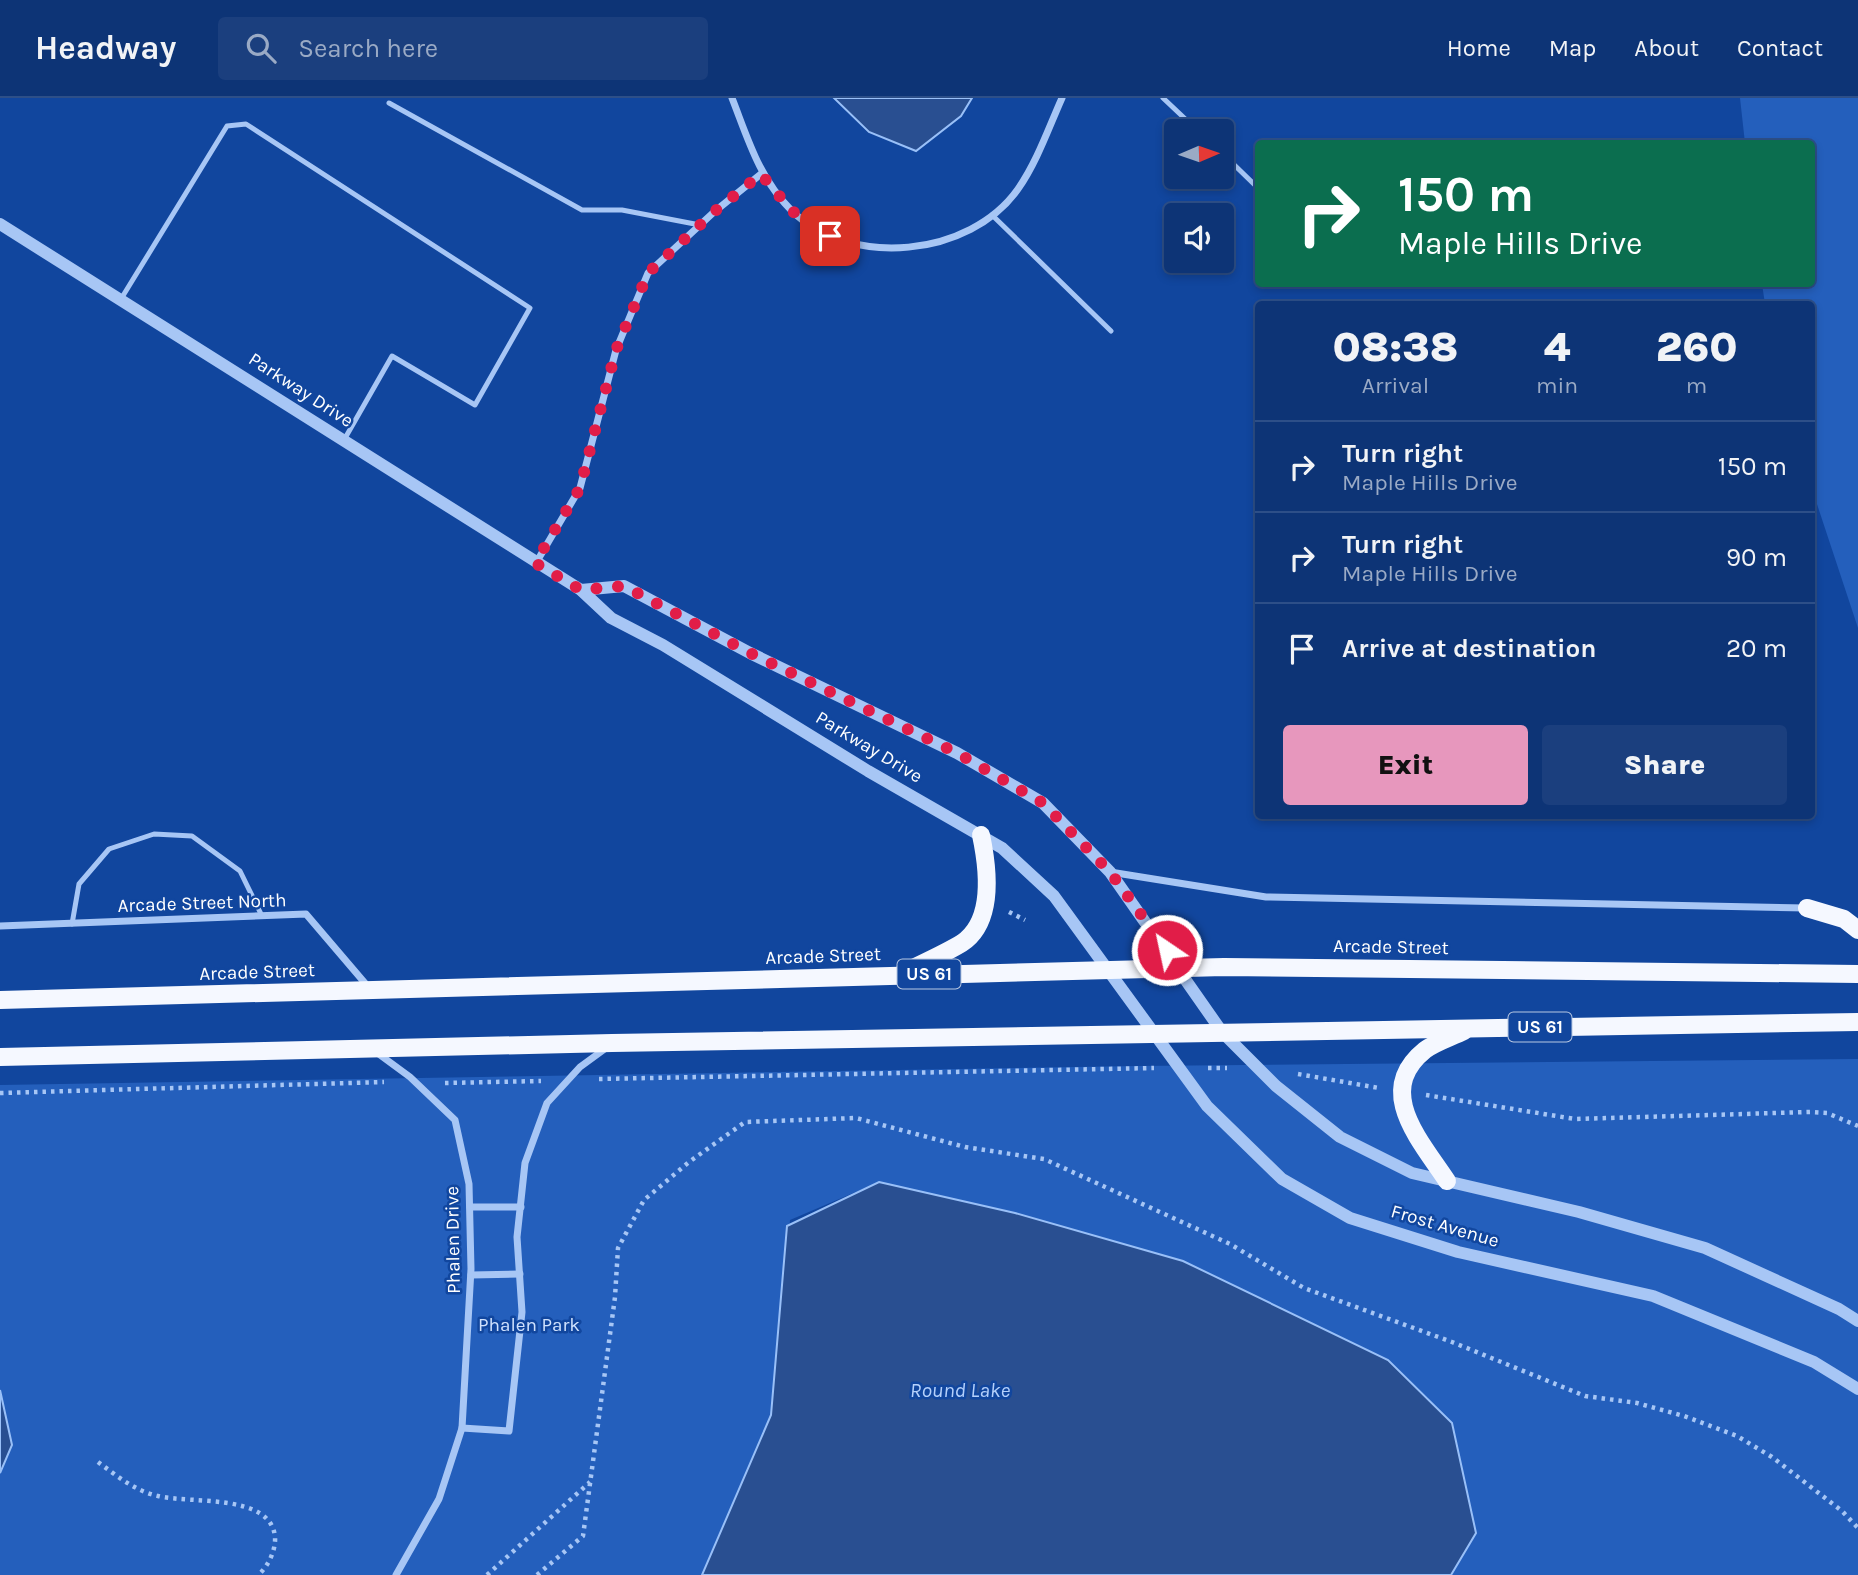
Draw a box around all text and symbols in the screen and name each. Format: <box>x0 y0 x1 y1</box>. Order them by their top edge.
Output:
search box <box>218 17 708 80</box>
text: Headway <box>35 29 176 67</box>
icon: search <box>242 29 280 67</box>
text: Search here <box>298 33 438 64</box>
text: Home <box>1447 34 1511 62</box>
text: Map <box>1549 34 1596 62</box>
text: About <box>1634 34 1699 62</box>
text: Contact <box>1737 34 1823 62</box>
north arrow <box>1164 119 1234 189</box>
map controls <box>1164 119 1234 273</box>
text: 150 m <box>1398 166 1534 223</box>
icon: right <box>1283 168 1374 259</box>
button: sound <box>1164 203 1234 273</box>
pin <box>800 206 860 266</box>
icon: arrive <box>811 217 849 255</box>
text: Maple Hills Drive <box>1398 225 1642 262</box>
text: 08:38 <box>1332 322 1458 372</box>
text: 4 <box>1544 322 1570 372</box>
text: 260 <box>1656 322 1737 372</box>
street label: Parkway Drive <box>244 348 358 432</box>
text: Arrival <box>1362 372 1429 399</box>
text: min <box>1536 372 1578 399</box>
text: m <box>1686 372 1707 399</box>
text: Turn right <box>1342 438 1463 469</box>
icon: right <box>1283 448 1321 486</box>
text: 150 m <box>1718 451 1787 482</box>
text: Maple Hills Drive <box>1342 469 1518 496</box>
text: Turn right <box>1342 529 1463 560</box>
icon: right <box>1283 539 1321 577</box>
text: 90 m <box>1726 542 1787 573</box>
text: Maple Hills Drive <box>1342 560 1518 587</box>
icon: arrive <box>1283 630 1321 668</box>
text: Arrive at destination <box>1342 633 1596 664</box>
text: 20 m <box>1726 633 1787 664</box>
street label: Parkway Drive <box>812 707 926 787</box>
button: Exit <box>1283 725 1528 805</box>
button: Share <box>1542 725 1787 805</box>
street label: Arcade Street North <box>117 889 287 917</box>
position arrow <box>1130 913 1204 987</box>
street label: Arcade Street <box>1333 935 1449 959</box>
street label: Arcade Street <box>765 943 881 969</box>
street label: Arcade Street <box>199 959 315 985</box>
road number: US 61 <box>898 960 960 988</box>
road number: US 61 <box>1508 1012 1572 1042</box>
street label: Phalen Drive <box>441 1186 465 1294</box>
street label: Frost Avenue <box>1388 1200 1502 1252</box>
park label: Phalen Park <box>478 1314 580 1336</box>
water label: Round Lake <box>910 1378 1010 1402</box>

